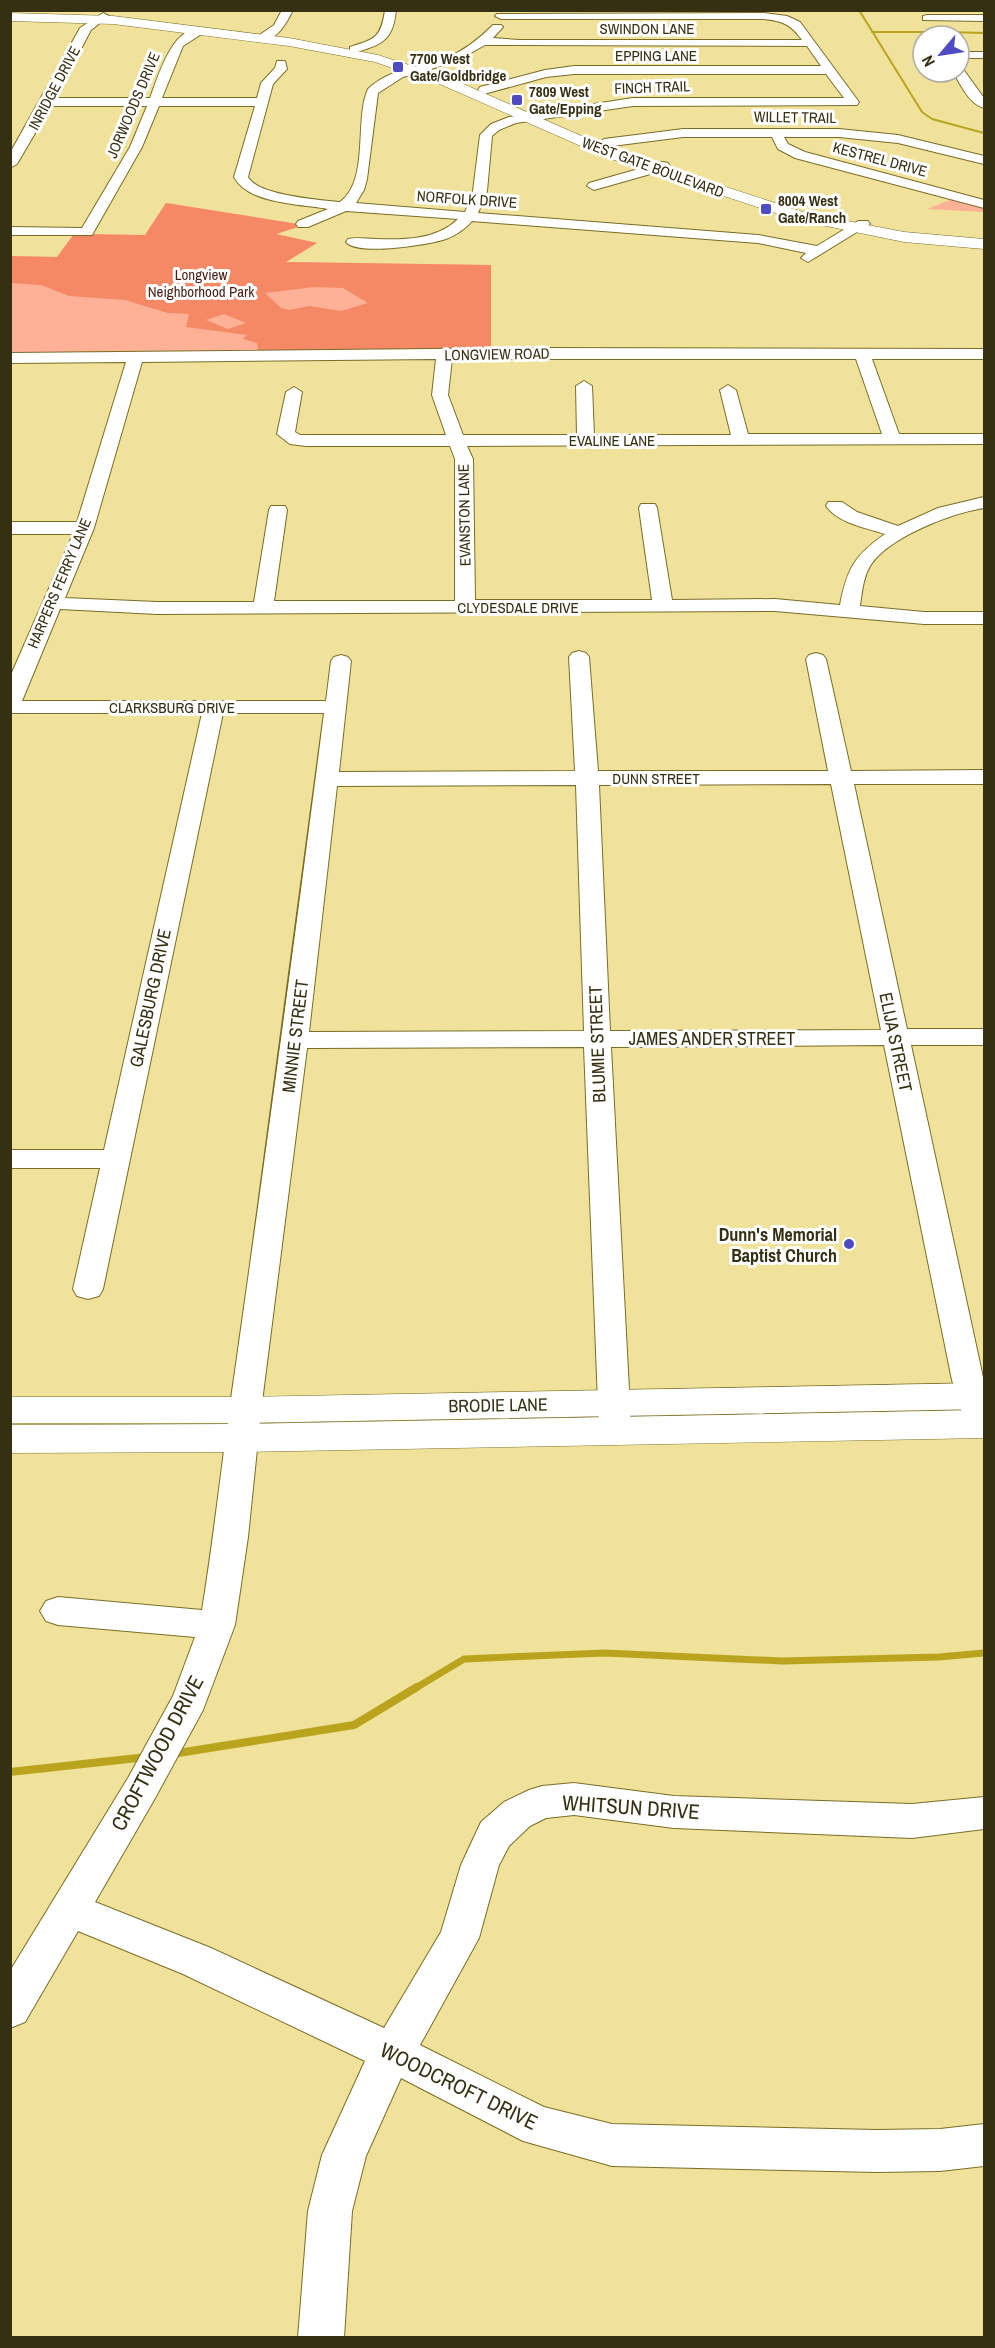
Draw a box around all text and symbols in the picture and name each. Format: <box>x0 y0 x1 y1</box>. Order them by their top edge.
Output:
street label: SWINDON LANE <box>600 18 695 39</box>
north arrow <box>911 24 971 84</box>
street label: INRIDGE DRIVE <box>23 42 85 134</box>
street label: EPPING LANE <box>615 45 697 66</box>
place label: 7700 West Gate/Goldbridge <box>410 48 507 86</box>
street label: JORWOODS DRIVE <box>101 49 165 161</box>
text: N <box>916 52 940 71</box>
marker: 7700 West Gate/Goldbridge <box>391 60 405 74</box>
street label: FINCH TRAIL <box>614 75 690 99</box>
place label: 7809 West Gate/Epping <box>529 81 602 119</box>
marker: 7809 West Gate/Epping <box>510 93 524 107</box>
street label: WILLET TRAIL <box>754 106 836 128</box>
street label: WEST GATE BOULEVARD <box>579 132 727 203</box>
street label: KESTREL DRIVE <box>831 136 929 182</box>
street label: NORFOLK DRIVE <box>416 185 518 213</box>
place label: 8004 West Gate/Ranch <box>778 190 846 228</box>
marker: 8004 West Gate/Ranch <box>759 202 773 216</box>
park label: Longview Neighborhood Park <box>148 264 255 302</box>
street label: LONGVIEW ROAD <box>444 343 550 365</box>
street label: EVALINE LANE <box>569 430 655 451</box>
street label: EVANSTON LANE <box>453 464 475 566</box>
street label: HARPERS FERRY LANE <box>22 515 96 651</box>
street label: CLYDESDALE DRIVE <box>457 597 579 618</box>
street label: CLARKSBURG DRIVE <box>109 697 235 718</box>
street label: DUNN STREET <box>612 768 700 789</box>
street label: GALESBURG DRIVE <box>123 926 177 1070</box>
street label: MINNIE STREET <box>276 978 314 1094</box>
street label: BLUMIE STREET <box>582 985 612 1103</box>
street label: ELIJA STREET <box>873 990 919 1094</box>
street label: JAMES ANDER STREET <box>629 1026 795 1051</box>
place label: Dunn's Memorial Baptist Church <box>719 1222 837 1268</box>
marker: Dunn's Memorial Baptist Church <box>842 1237 856 1251</box>
street label: BRODIE LANE <box>448 1392 548 1418</box>
street label: CROFTWOOD DRIVE <box>104 1670 210 1836</box>
street label: WHITSUN DRIVE <box>561 1788 701 1826</box>
street label: WOODCROFT DRIVE <box>375 2035 543 2137</box>

